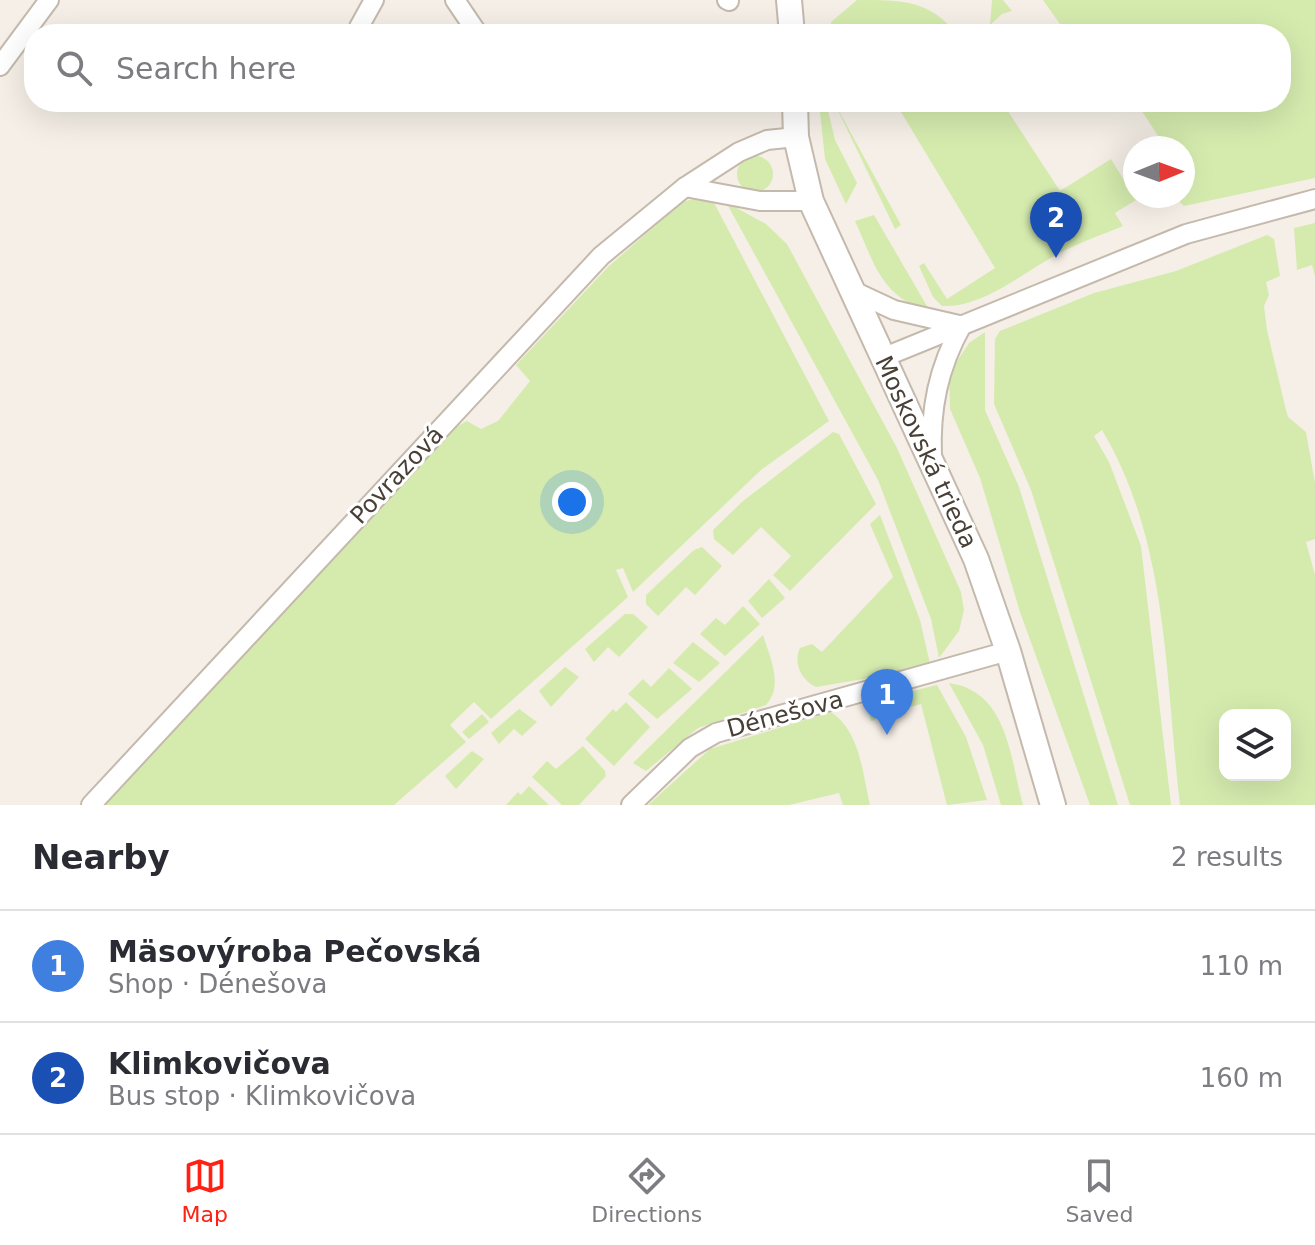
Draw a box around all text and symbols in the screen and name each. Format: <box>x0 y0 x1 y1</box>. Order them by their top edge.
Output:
search box <box>24 24 1291 112</box>
icon: search <box>52 46 96 90</box>
text: Search here <box>116 51 296 86</box>
north arrow <box>1123 136 1195 208</box>
pin: 2 <box>1030 192 1082 258</box>
street label: Moskovská trieda <box>869 351 983 553</box>
street label: Povrazová <box>345 420 449 530</box>
your location <box>552 482 592 522</box>
pin: 1 <box>861 669 913 735</box>
street label: Dénešova <box>724 685 846 743</box>
map controls <box>1219 709 1291 781</box>
button: layers <box>1219 709 1291 781</box>
text: Nearby <box>32 837 170 877</box>
text: 2 results <box>1171 842 1283 872</box>
text: Mäsovýroba Pečovská <box>108 934 482 969</box>
text: 1 <box>49 951 67 981</box>
text: 110 m <box>1200 951 1283 981</box>
text: Shop · Dénešova <box>108 969 327 999</box>
text: Klimkovičova <box>108 1046 331 1081</box>
text: 2 <box>49 1063 67 1093</box>
text: 160 m <box>1200 1063 1283 1093</box>
text: Bus stop · Klimkovičova <box>108 1081 416 1111</box>
tab: Map <box>182 1154 228 1227</box>
tab: Directions <box>591 1154 702 1227</box>
tab: Saved <box>1065 1154 1133 1227</box>

